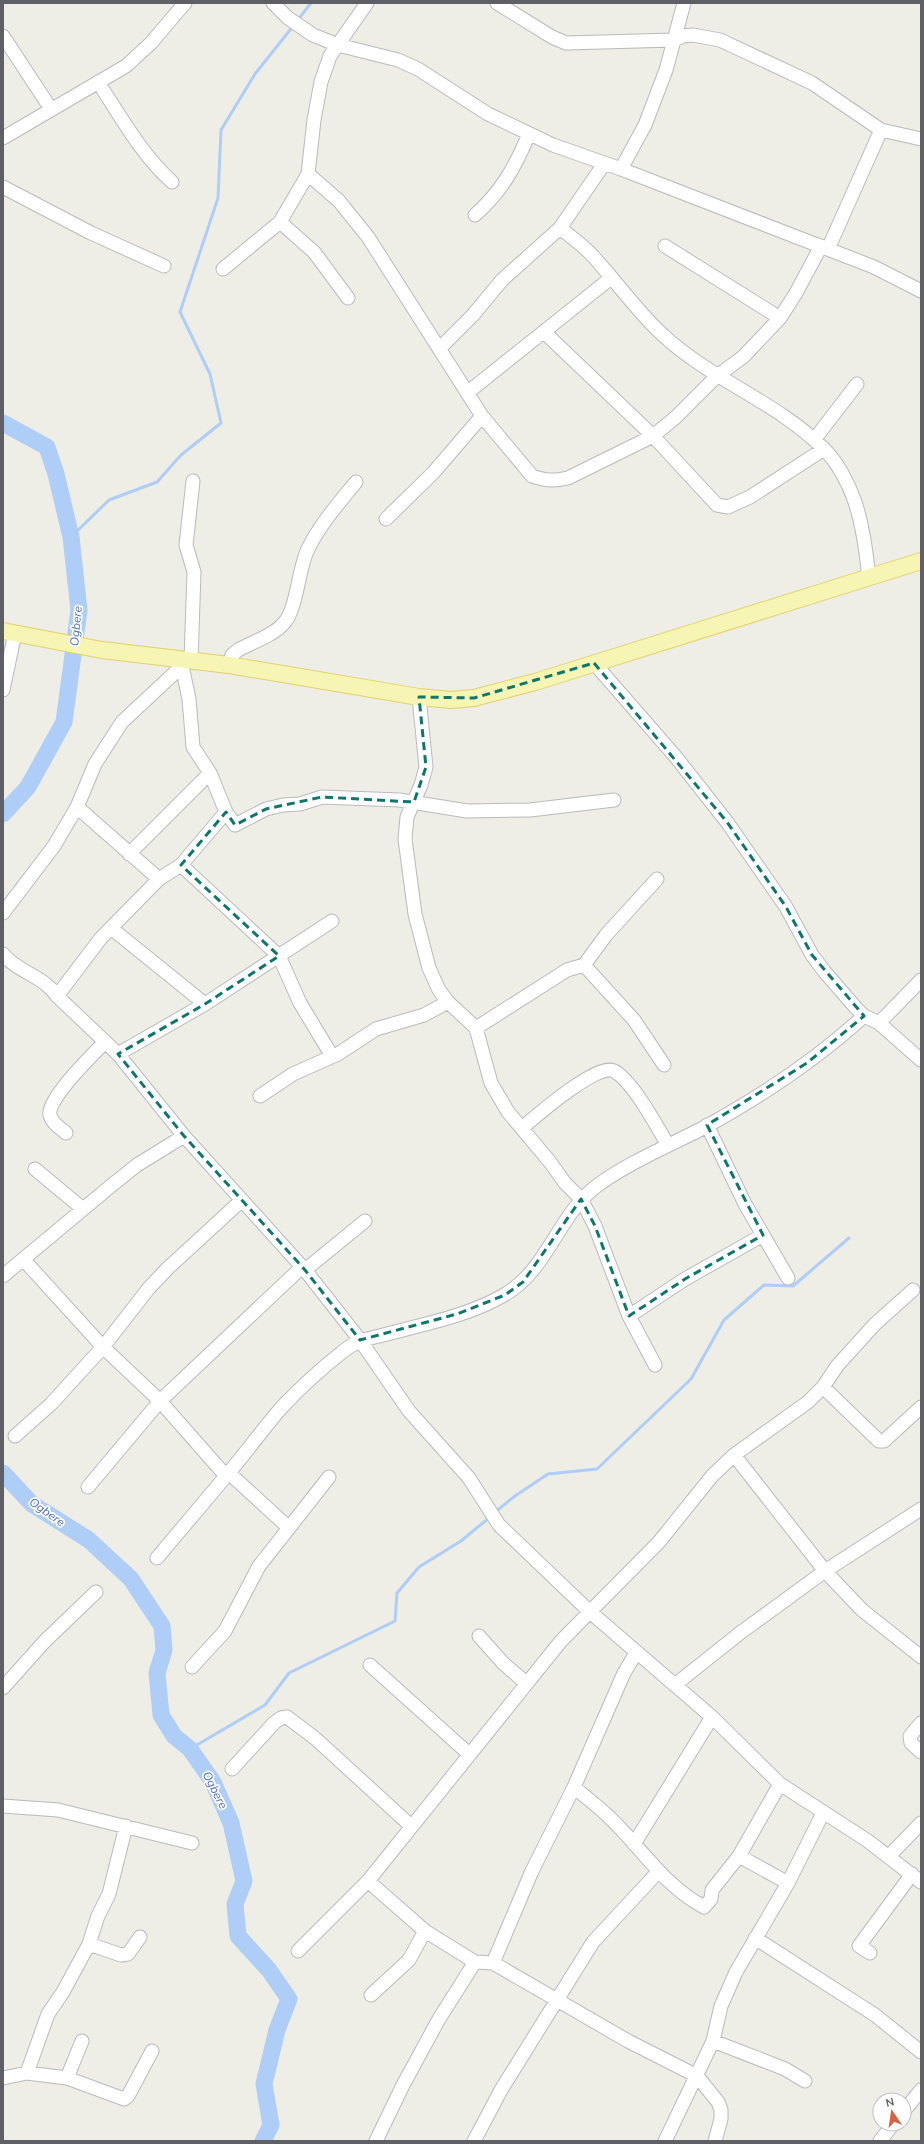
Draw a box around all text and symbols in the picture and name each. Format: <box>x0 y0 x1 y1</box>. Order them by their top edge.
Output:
water label: Ogbere <box>66 605 86 647</box>
water label: Ogbere <box>26 1494 69 1530</box>
water label: Ogbere <box>199 1768 232 1812</box>
north arrow <box>872 2092 912 2132</box>
text: N <box>884 2095 896 2111</box>

